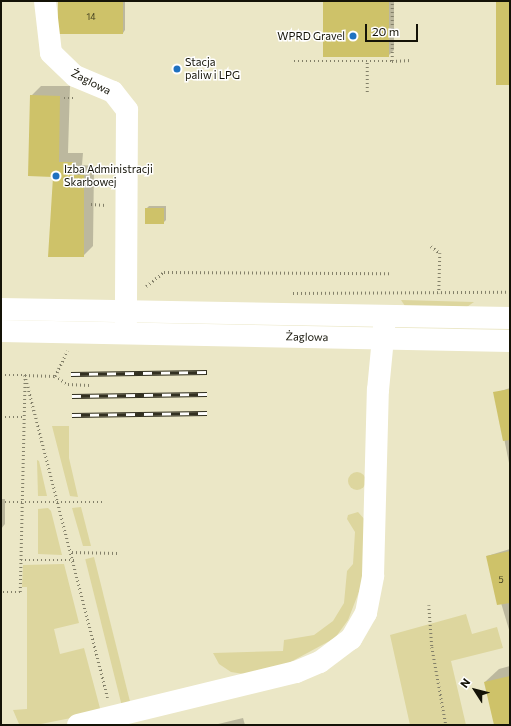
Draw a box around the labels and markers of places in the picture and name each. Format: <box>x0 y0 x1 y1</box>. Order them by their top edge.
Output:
place label: WPRD Gravel <box>277 29 345 43</box>
marker: WPRD Gravel <box>348 31 358 41</box>
place label: Stacja paliw i LPG <box>185 56 240 82</box>
marker: Stacja paliw i LPG <box>172 64 182 74</box>
place label: Izba Administracji Skarbowej <box>64 163 153 189</box>
marker: Izba Administracji Skarbowej <box>51 171 61 181</box>

